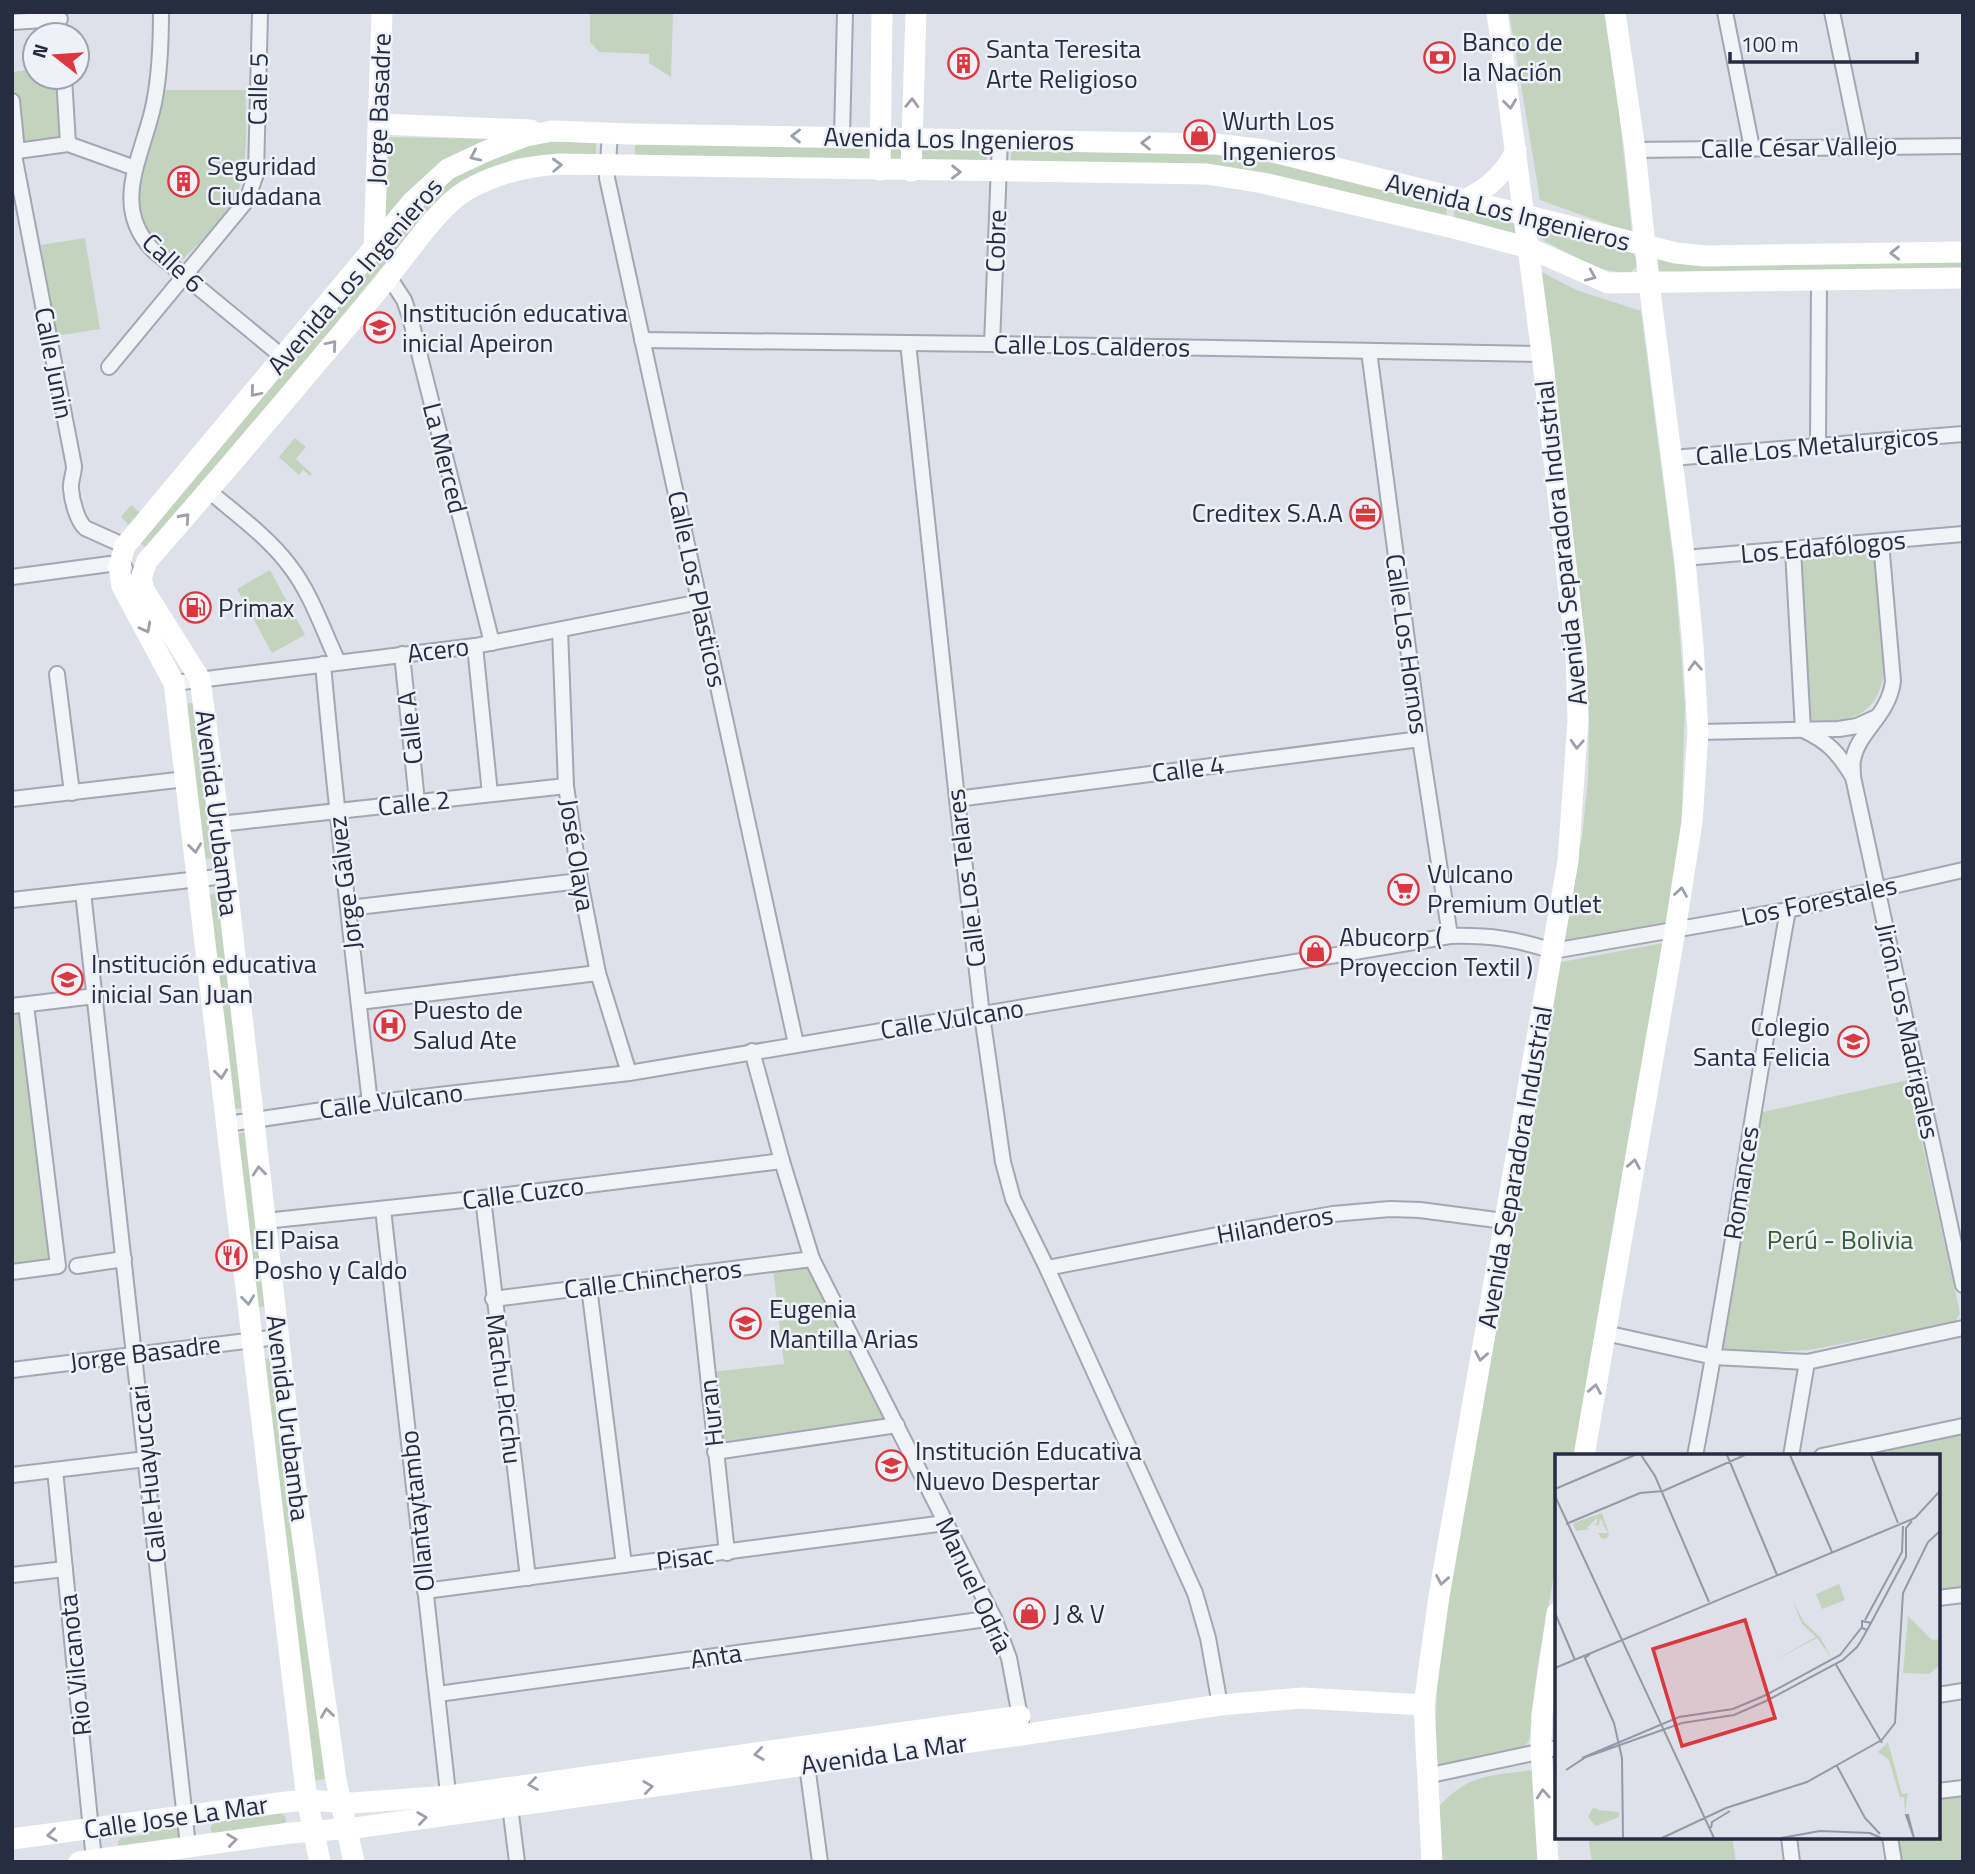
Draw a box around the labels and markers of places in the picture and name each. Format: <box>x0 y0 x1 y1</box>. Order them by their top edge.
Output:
place label: Banco de la Nación <box>1462 22 1563 91</box>
place label: Santa Teresita Arte Religioso <box>986 29 1141 98</box>
bank icon: Banco de la Nación <box>1422 40 1456 74</box>
building icon: Santa Teresita Arte Religioso <box>946 47 980 81</box>
place label: Wurth Los Ingenieros <box>1222 101 1336 170</box>
shop icon: Wurth Los Ingenieros <box>1182 119 1216 153</box>
place label: Seguridad Ciudadana <box>207 146 321 215</box>
building icon: Seguridad Ciudadana <box>167 164 201 198</box>
place label: Institución educativa inicial Apeiron <box>402 293 628 362</box>
school or university icon: Institución educativa inicial Apeiron <box>362 311 396 345</box>
place label: Creditex S.A.A <box>1192 493 1343 532</box>
office icon: Creditex S.A.A <box>1349 496 1383 530</box>
place label: Primax <box>218 588 295 627</box>
fuel station icon: Primax <box>178 591 212 625</box>
place label: Vulcano Premium Outlet <box>1427 854 1601 923</box>
supermarket icon: Vulcano Premium Outlet <box>1387 872 1421 906</box>
place label: Abucorp ( Proyeccion Textil ) <box>1339 917 1533 986</box>
shop icon: Abucorp ( Proyeccion Textil ) <box>1299 935 1333 969</box>
place label: Institución educativa inicial San Juan <box>91 944 317 1013</box>
school or university icon: Institución educativa inicial San Juan <box>51 962 85 996</box>
place label: Puesto de Salud Ate <box>413 990 523 1059</box>
place label: Colegio Santa Felicia <box>1693 1007 1830 1076</box>
hospital icon: Puesto de Salud Ate <box>373 1008 407 1042</box>
school or university icon: Colegio Santa Felicia <box>1836 1025 1870 1059</box>
place label: El Paisa Posho y Caldo <box>254 1220 407 1289</box>
restaurant icon: El Paisa Posho y Caldo <box>214 1238 248 1272</box>
place label: Eugenia Mantilla Arias <box>769 1289 919 1358</box>
school or university icon: Eugenia Mantilla Arias <box>729 1307 763 1341</box>
place label: Institución Educativa Nuevo Despertar <box>915 1431 1142 1500</box>
school or university icon: Institución Educativa Nuevo Despertar <box>875 1449 909 1483</box>
place label: J & V <box>1053 1594 1105 1633</box>
shop icon: J & V <box>1013 1597 1047 1631</box>

